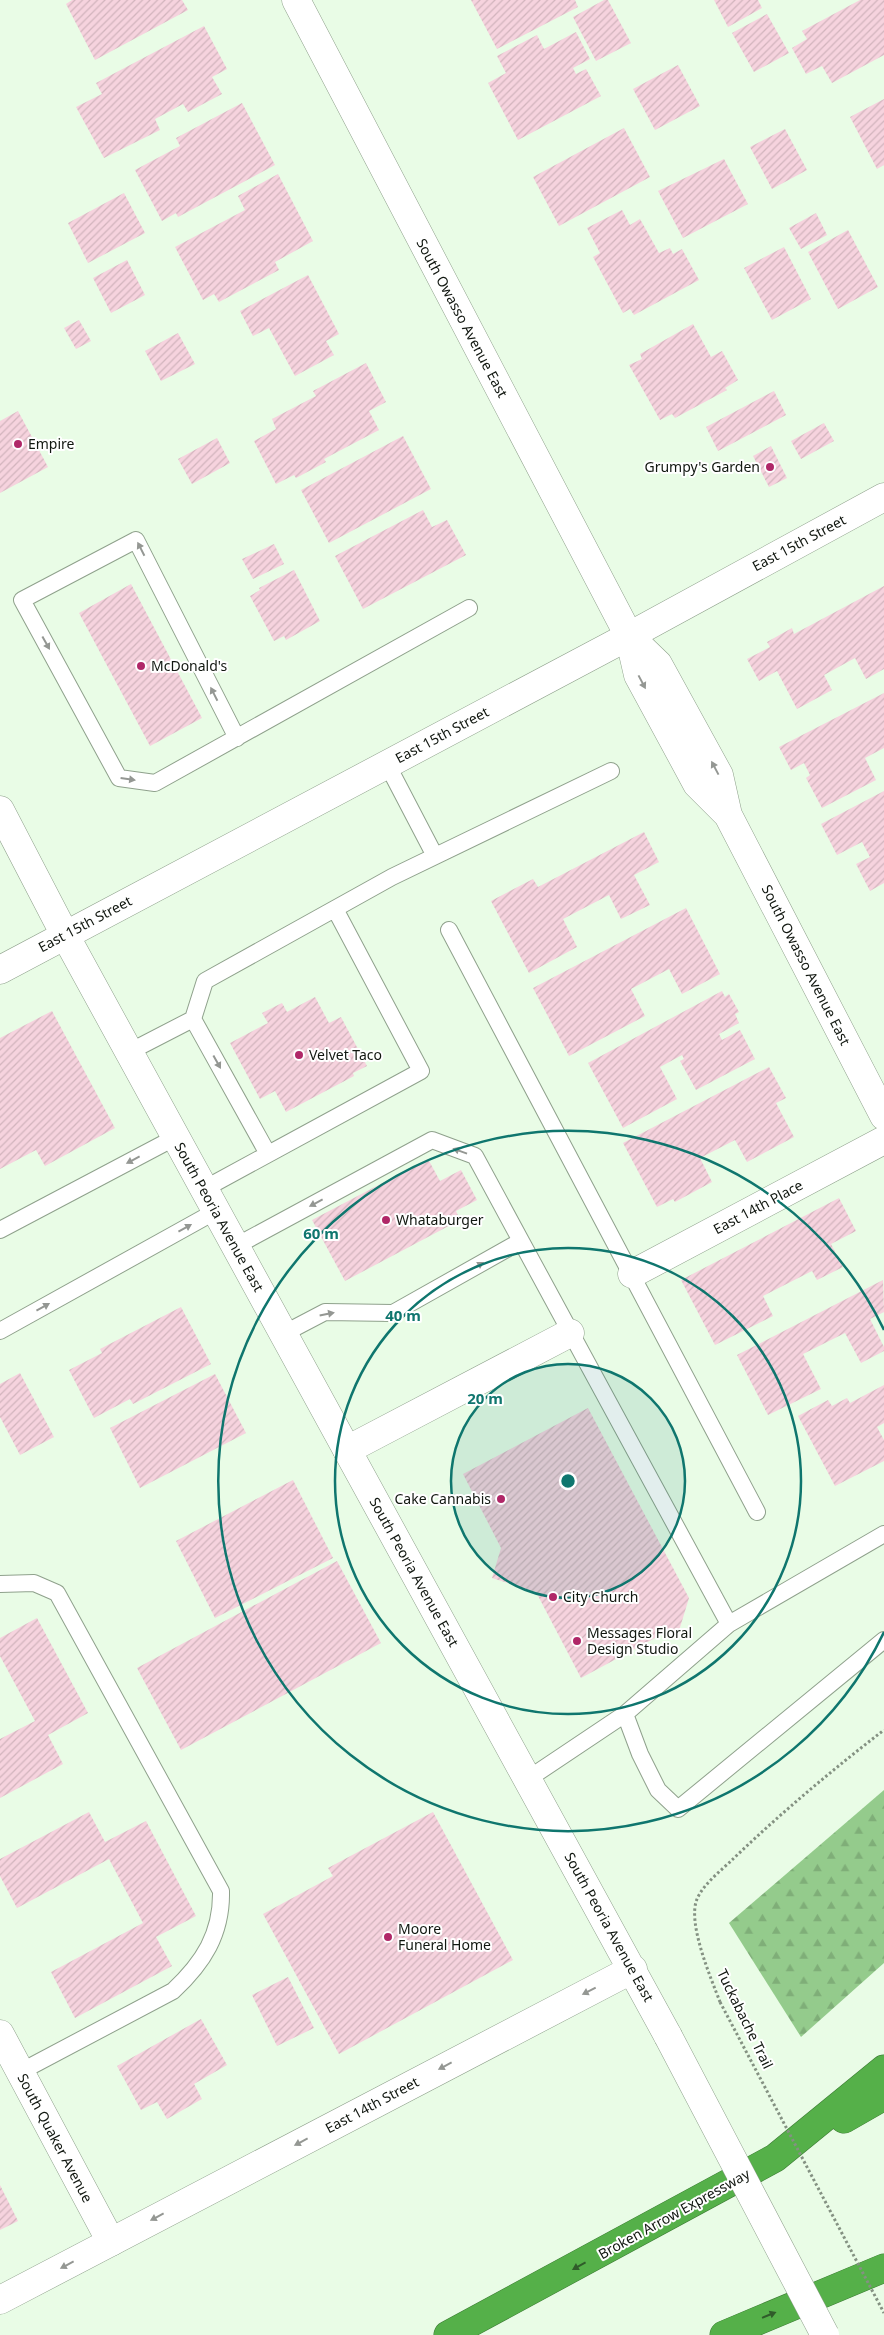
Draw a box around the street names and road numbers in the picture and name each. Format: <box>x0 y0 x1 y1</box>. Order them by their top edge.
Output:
street label: South Owasso Avenue East <box>412 235 513 401</box>
street label: East 15th Street <box>749 510 849 575</box>
street label: East 15th Street <box>392 702 492 767</box>
street label: South Owasso Avenue East <box>758 881 855 1048</box>
street label: East 15th Street <box>35 891 135 956</box>
street label: South Peoria Avenue East <box>170 1139 268 1295</box>
street label: East 14th Place <box>710 1175 806 1238</box>
street label: South Peoria Avenue East <box>365 1494 463 1650</box>
street label: South Peoria Avenue East <box>560 1849 658 2005</box>
street label: Tuckabache Trail <box>713 1966 778 2072</box>
street label: South Quaker Avenue <box>13 2070 98 2206</box>
street label: East 14th Street <box>322 2072 422 2137</box>
street label: Broken Arrow Expressway <box>595 2164 754 2263</box>

